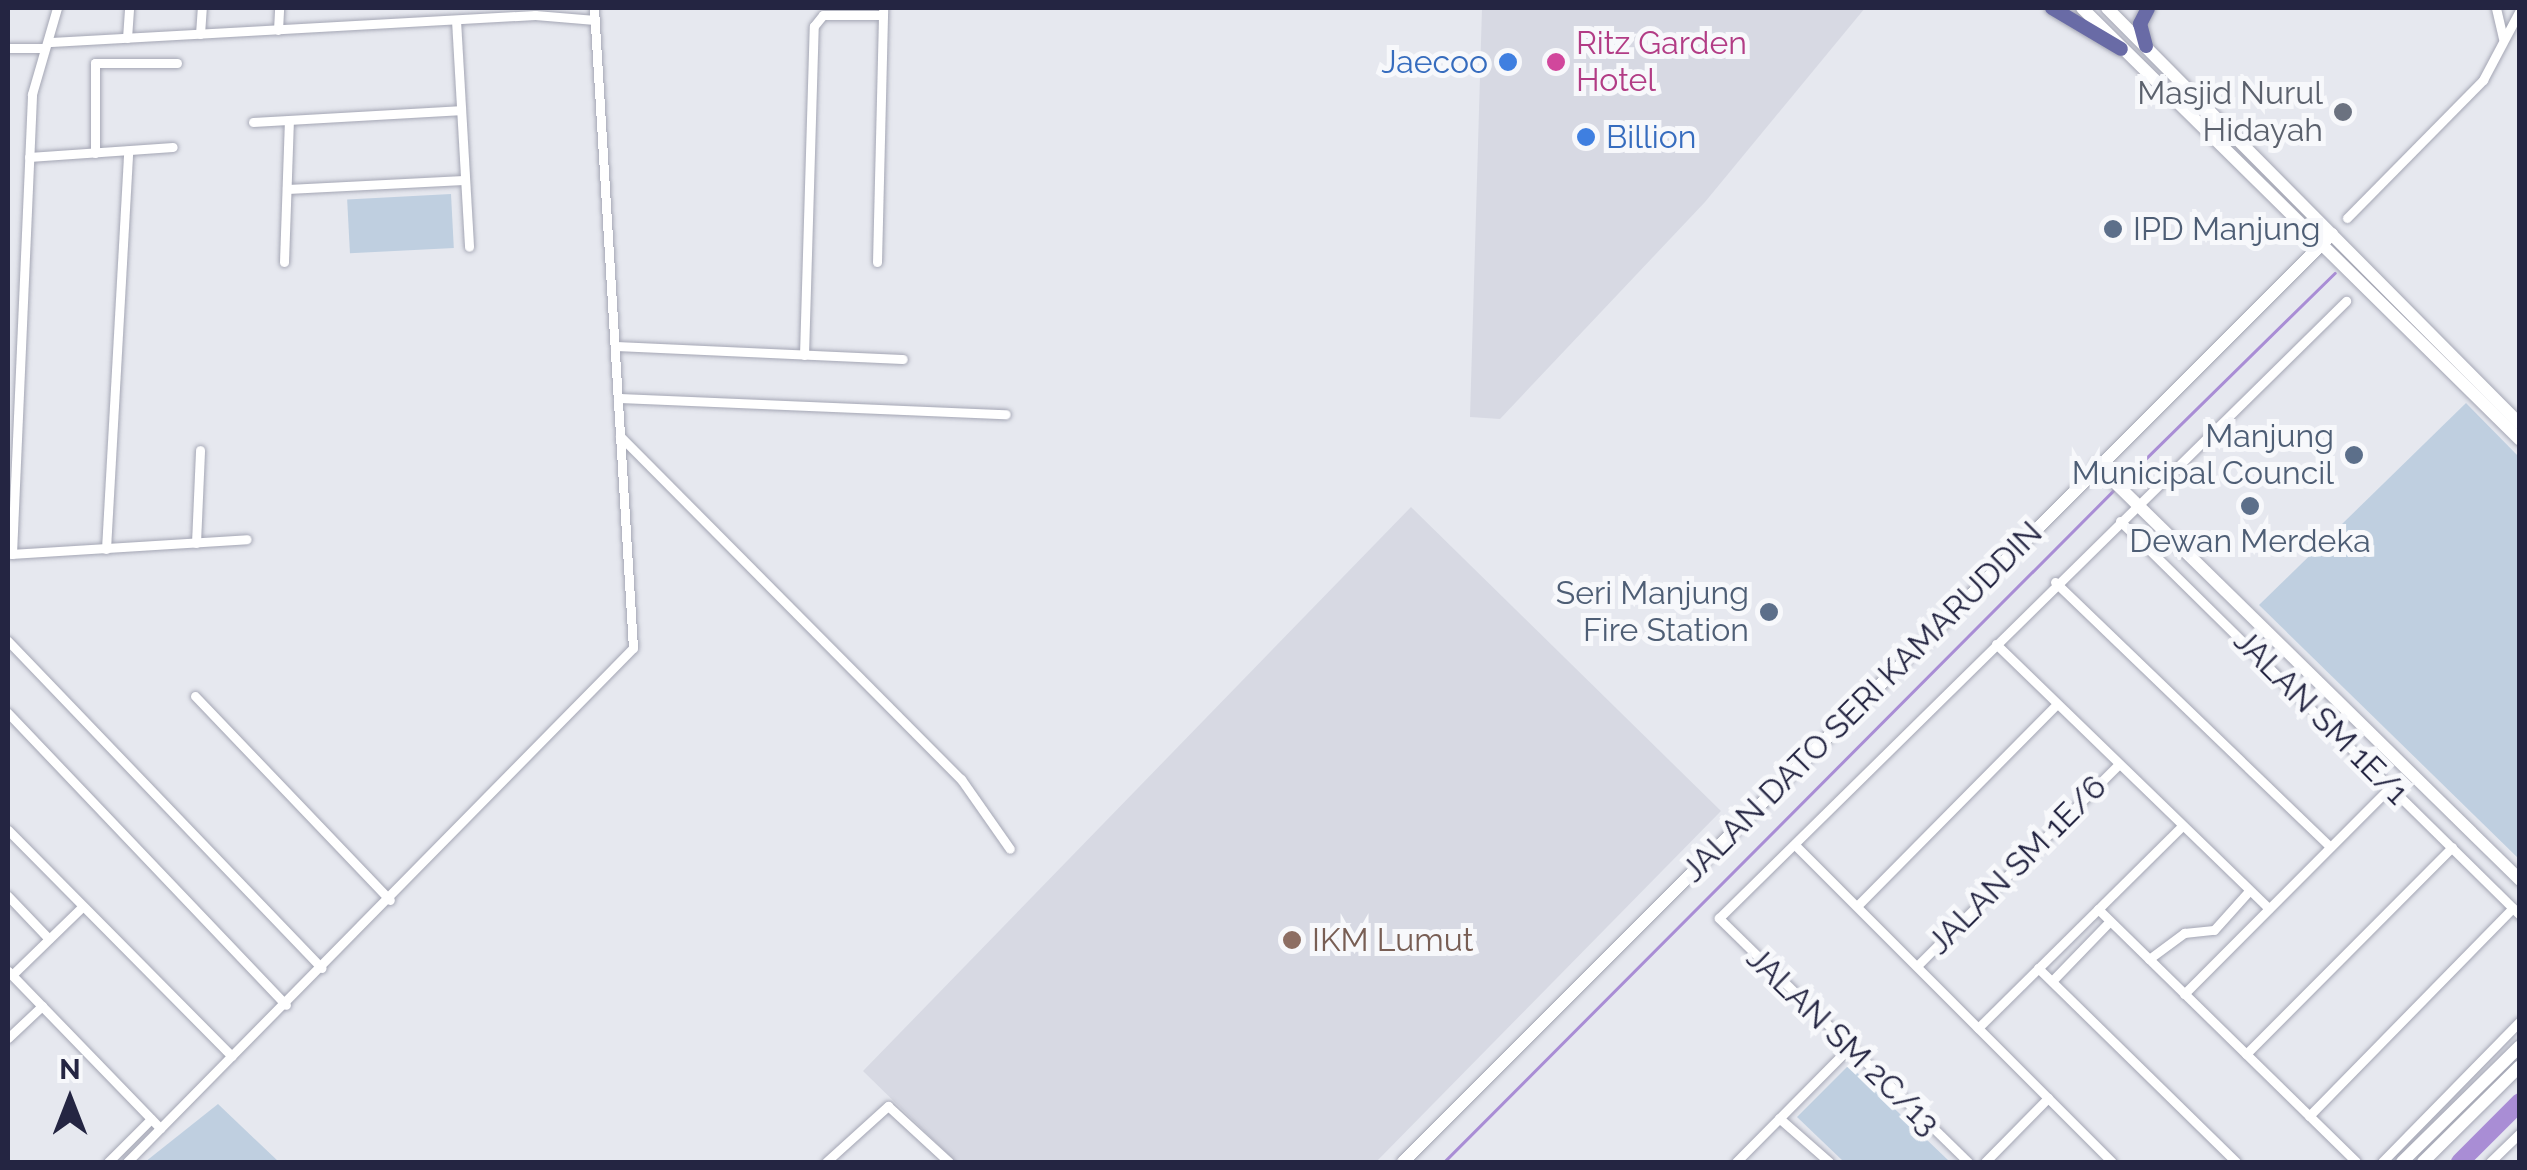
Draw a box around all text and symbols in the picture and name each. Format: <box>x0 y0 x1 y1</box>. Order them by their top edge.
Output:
place label: Ritz Garden Hotel <box>1576 25 1747 100</box>
place label: Jaecoo <box>1381 43 1488 81</box>
marker: Jaecoo <box>1497 51 1519 73</box>
marker: Ritz Garden Hotel <box>1545 51 1567 73</box>
place label: Masjid Nurul Hidayah <box>2137 75 2323 150</box>
marker: Masjid Nurul Hidayah <box>2332 101 2354 123</box>
place label: Billion <box>1606 118 1696 156</box>
marker: Billion <box>1575 126 1597 148</box>
place label: IPD Manjung <box>2133 210 2321 248</box>
marker: IPD Manjung <box>2102 218 2124 240</box>
place label: Manjung Municipal Council <box>2071 418 2334 493</box>
marker: Manjung Municipal Council <box>2343 444 2365 466</box>
marker: Dewan Merdeka <box>2239 495 2261 517</box>
street label: JALAN DATO SERI KAMARUDDIN <box>1674 514 2050 890</box>
place label: Dewan Merdeka <box>2129 522 2371 560</box>
place label: Seri Manjung Fire Station <box>1556 575 1749 650</box>
marker: Seri Manjung Fire Station <box>1758 601 1780 623</box>
street label: JALAN SM 1E/1 <box>2226 622 2416 812</box>
street label: JALAN SM 1E/6 <box>1920 768 2114 962</box>
place label: IKM Lumut <box>1312 921 1473 959</box>
marker: IKM Lumut <box>1281 929 1303 951</box>
street label: JALAN SM 2C/13 <box>1739 939 1947 1143</box>
north arrow <box>20 1050 120 1150</box>
text: N <box>59 1053 81 1086</box>

